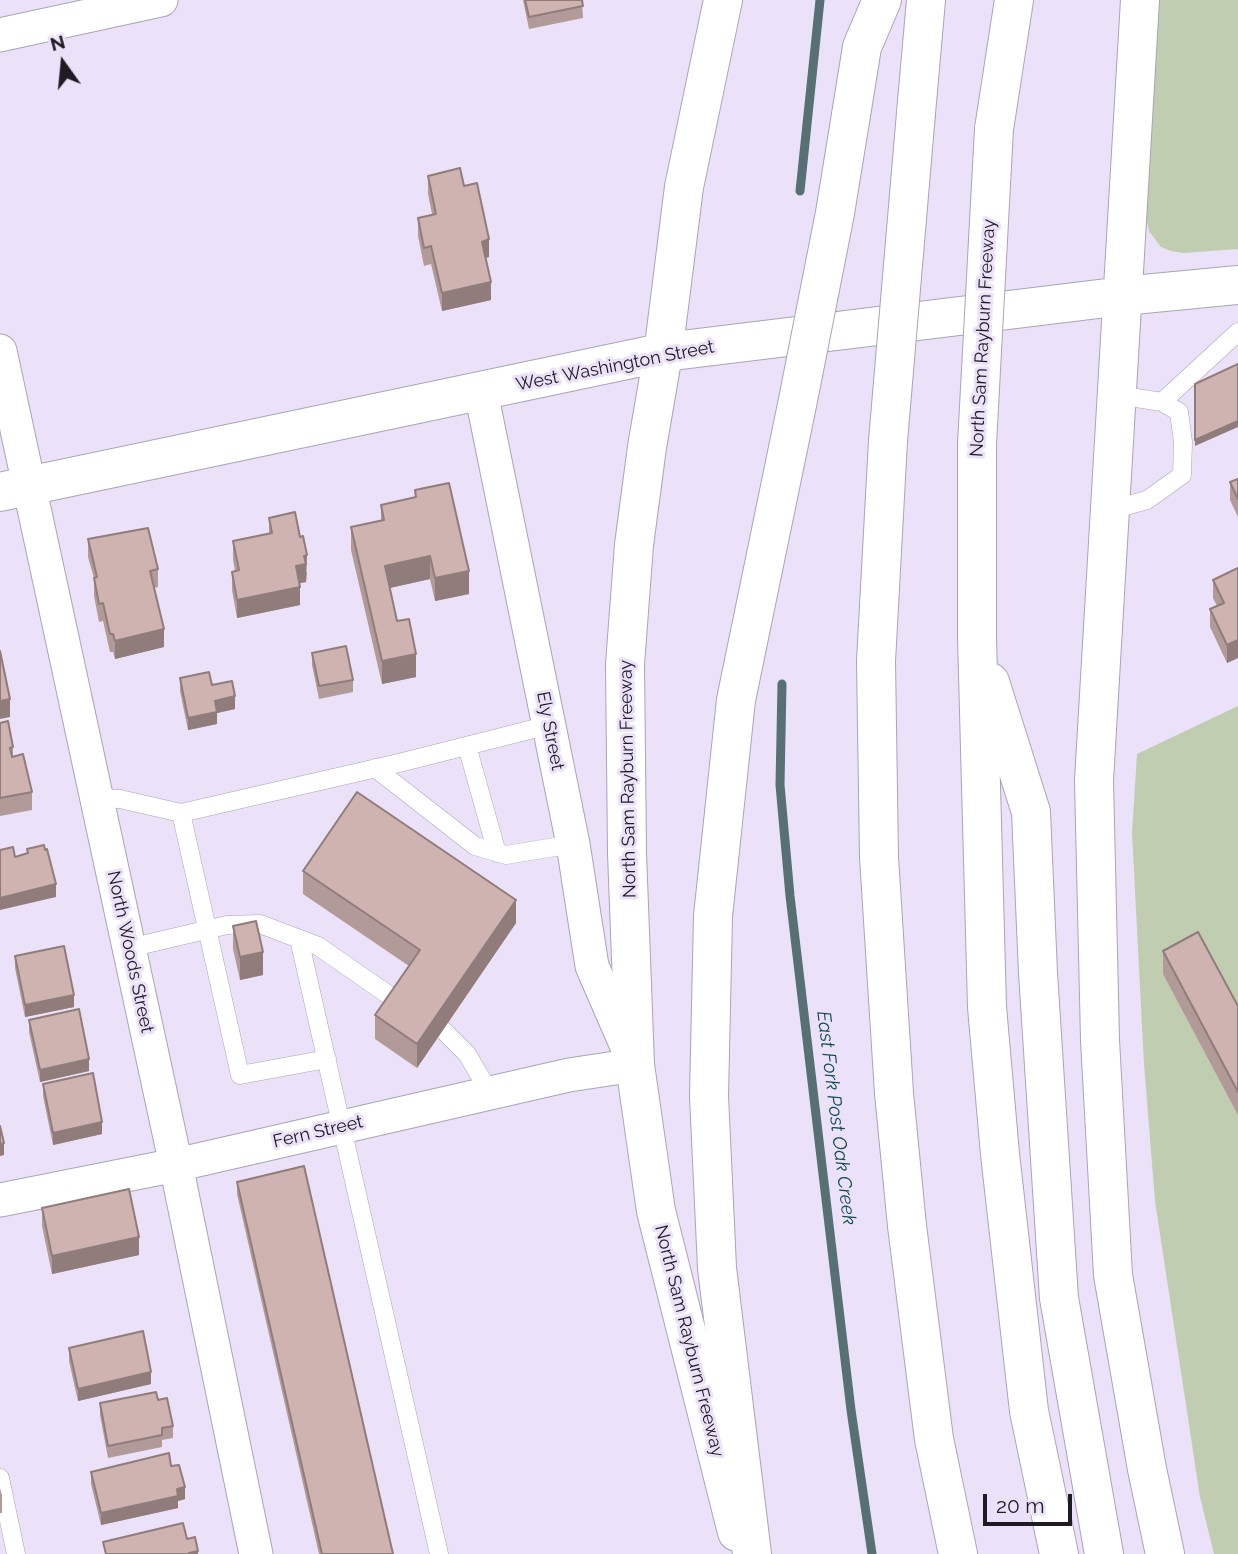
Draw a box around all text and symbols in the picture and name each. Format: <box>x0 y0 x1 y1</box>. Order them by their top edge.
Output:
north arrow <box>28 28 98 98</box>
text: N <box>48 30 67 55</box>
street label: North Sam Rayburn Freeway <box>966 218 1000 458</box>
street label: West Washington Street <box>514 336 716 396</box>
street label: North Sam Rayburn Freeway <box>615 660 641 898</box>
street label: Ely Street <box>532 690 568 772</box>
street label: North Woods Street <box>102 869 158 1035</box>
water label: East Fork Post Oak Creek <box>812 1010 860 1226</box>
street label: Fern Street <box>271 1111 365 1153</box>
street label: North Sam Rayburn Freeway <box>650 1223 728 1459</box>
scale bar <box>986 1480 1075 1524</box>
text: 20 m <box>996 1493 1044 1518</box>

